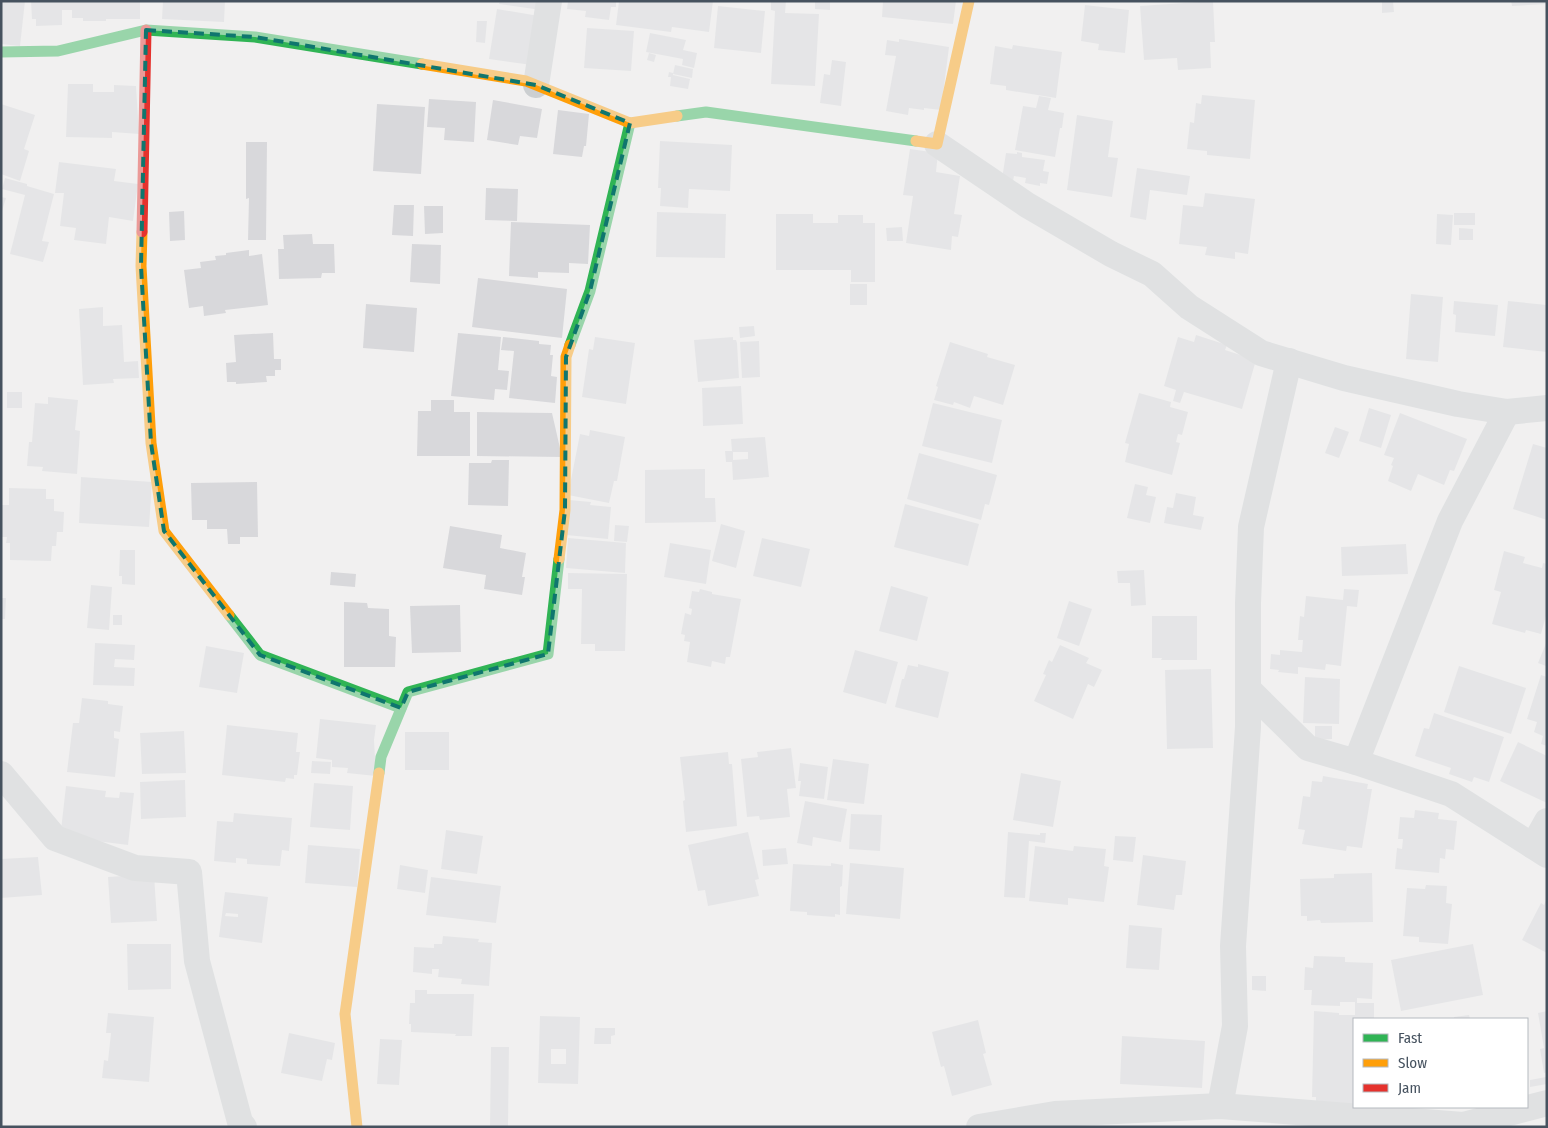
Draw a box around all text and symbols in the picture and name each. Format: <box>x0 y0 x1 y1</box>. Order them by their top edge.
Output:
legend <box>1353 1018 1528 1108</box>
text: Fast <box>1398 1029 1422 1047</box>
text: Slow <box>1398 1054 1427 1072</box>
text: Jam <box>1398 1079 1421 1097</box>

